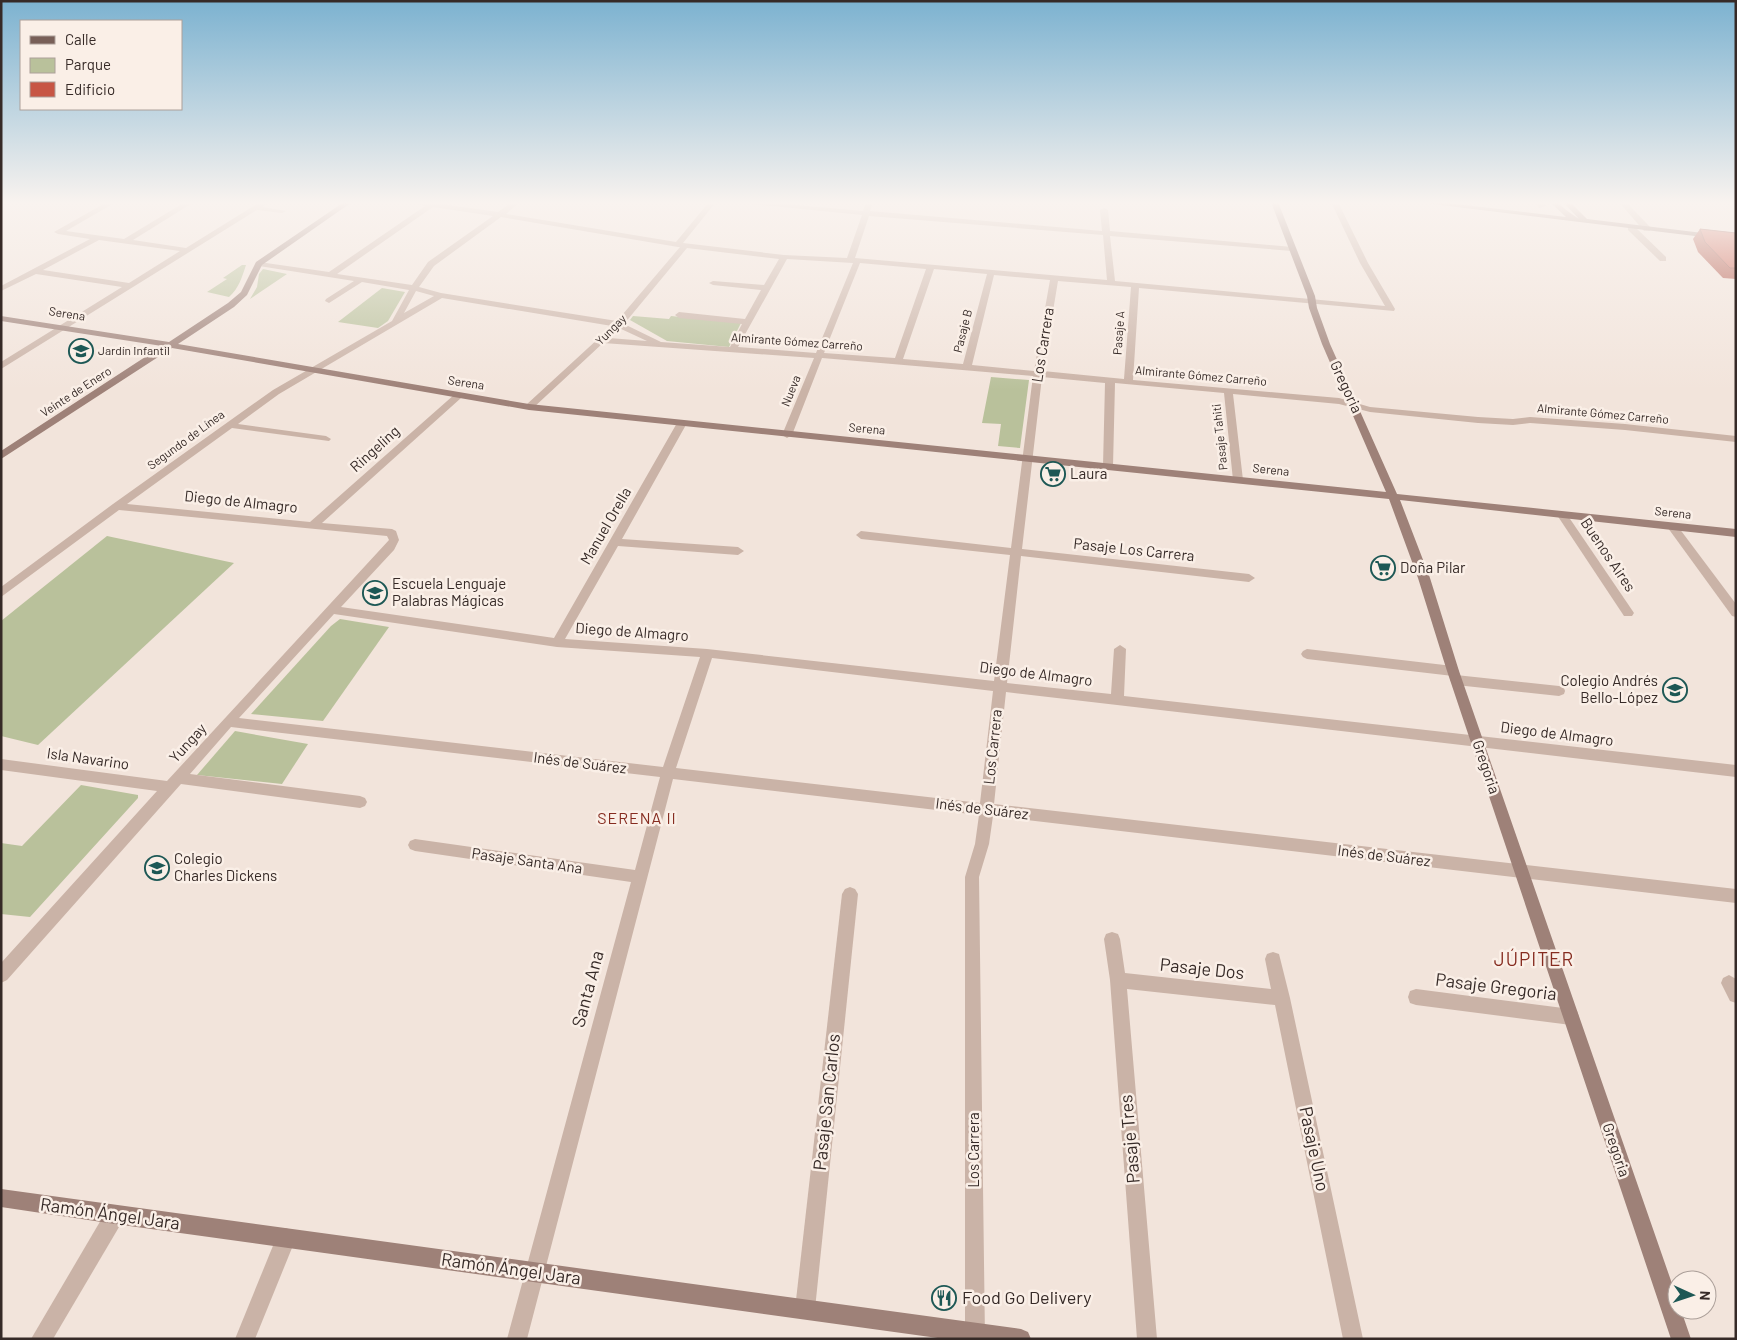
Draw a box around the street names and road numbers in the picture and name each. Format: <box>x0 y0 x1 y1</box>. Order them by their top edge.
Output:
street label: Serena <box>48 303 86 323</box>
street label: Los Carrera <box>1027 306 1057 384</box>
street label: Pasaje B <box>950 308 974 354</box>
street label: Pasaje A <box>1109 310 1127 355</box>
street label: Yungay <box>592 311 629 347</box>
street label: Almirante Gómez Carreño <box>731 329 863 353</box>
street label: Gregoria <box>1327 358 1367 416</box>
street label: Almirante Gómez Carreño <box>1135 362 1268 388</box>
street label: Veinte de Enero <box>37 363 113 419</box>
street label: Serena <box>447 372 485 392</box>
street label: Nueva <box>777 373 803 408</box>
street label: Almirante Gómez Carreño <box>1537 400 1670 426</box>
street label: Pasaje Tahiti <box>1209 403 1229 471</box>
street label: Segundo de Línea <box>144 407 227 472</box>
street label: Serena <box>848 419 886 437</box>
street label: Ringeling <box>346 421 403 475</box>
street label: Serena <box>1252 460 1290 478</box>
street label: Manuel Orella <box>576 484 634 567</box>
street label: Diego de Almagro <box>184 486 299 516</box>
street label: Serena <box>1654 503 1692 521</box>
street label: Buenos Aires <box>1578 514 1640 595</box>
street label: Pasaje Los Carrera <box>1073 534 1195 564</box>
street label: Diego de Almagro <box>575 618 689 644</box>
street label: Diego de Almagro <box>979 657 1094 689</box>
street label: Los Carrera <box>979 708 1005 785</box>
street label: Diego de Almagro <box>1500 717 1615 749</box>
street label: Yungay <box>165 719 210 766</box>
street label: Gregoria <box>1469 737 1505 796</box>
street label: Isla Navarino <box>46 743 130 773</box>
street label: Inés de Suárez <box>533 747 628 777</box>
street label: Inés de Suárez <box>935 793 1030 823</box>
street label: Inés de Suárez <box>1337 840 1432 870</box>
street label: Pasaje Santa Ana <box>471 843 584 877</box>
street label: Santa Ana <box>566 948 608 1030</box>
street label: Pasaje Dos <box>1159 953 1245 983</box>
street label: Pasaje Gregoria <box>1434 968 1558 1004</box>
street label: Pasaje San Carlos <box>808 1032 844 1171</box>
street label: Pasaje Tres <box>1114 1094 1144 1184</box>
street label: Pasaje Uno <box>1295 1104 1335 1193</box>
street label: Los Carrera <box>964 1112 982 1188</box>
street label: Gregoria <box>1599 1120 1635 1179</box>
street label: Ramón Ángel Jara <box>39 1192 181 1234</box>
street label: Ramón Ángel Jara <box>440 1247 582 1289</box>

